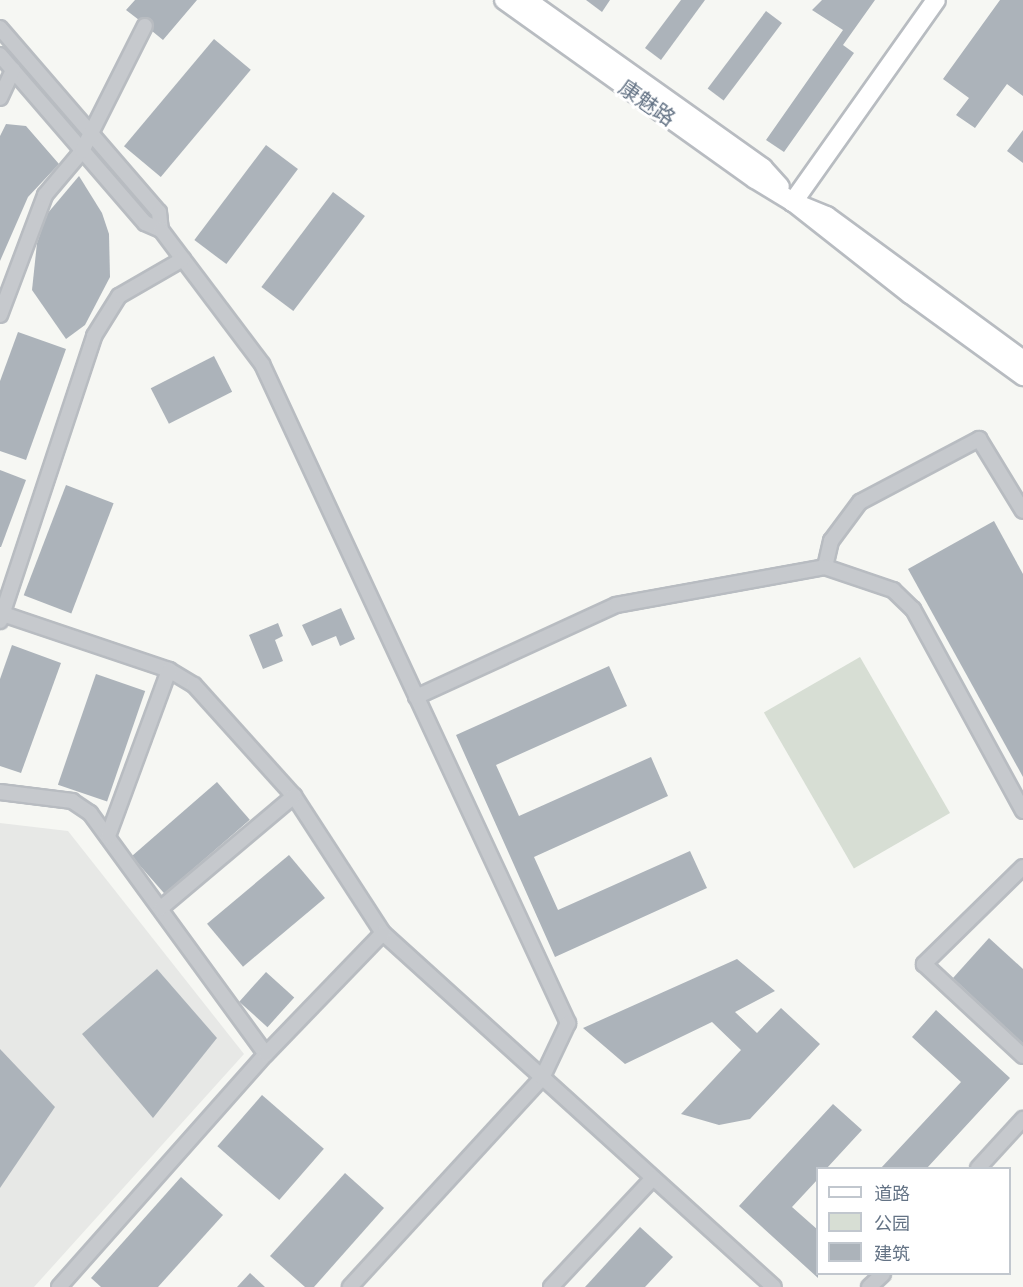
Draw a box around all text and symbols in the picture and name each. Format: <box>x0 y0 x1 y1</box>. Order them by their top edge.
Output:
street label: 康魅路 <box>614 75 680 131</box>
legend <box>816 1167 1011 1275</box>
text: 道路 <box>874 1183 910 1205</box>
text: 公园 <box>874 1213 910 1235</box>
text: 建筑 <box>874 1243 910 1265</box>

